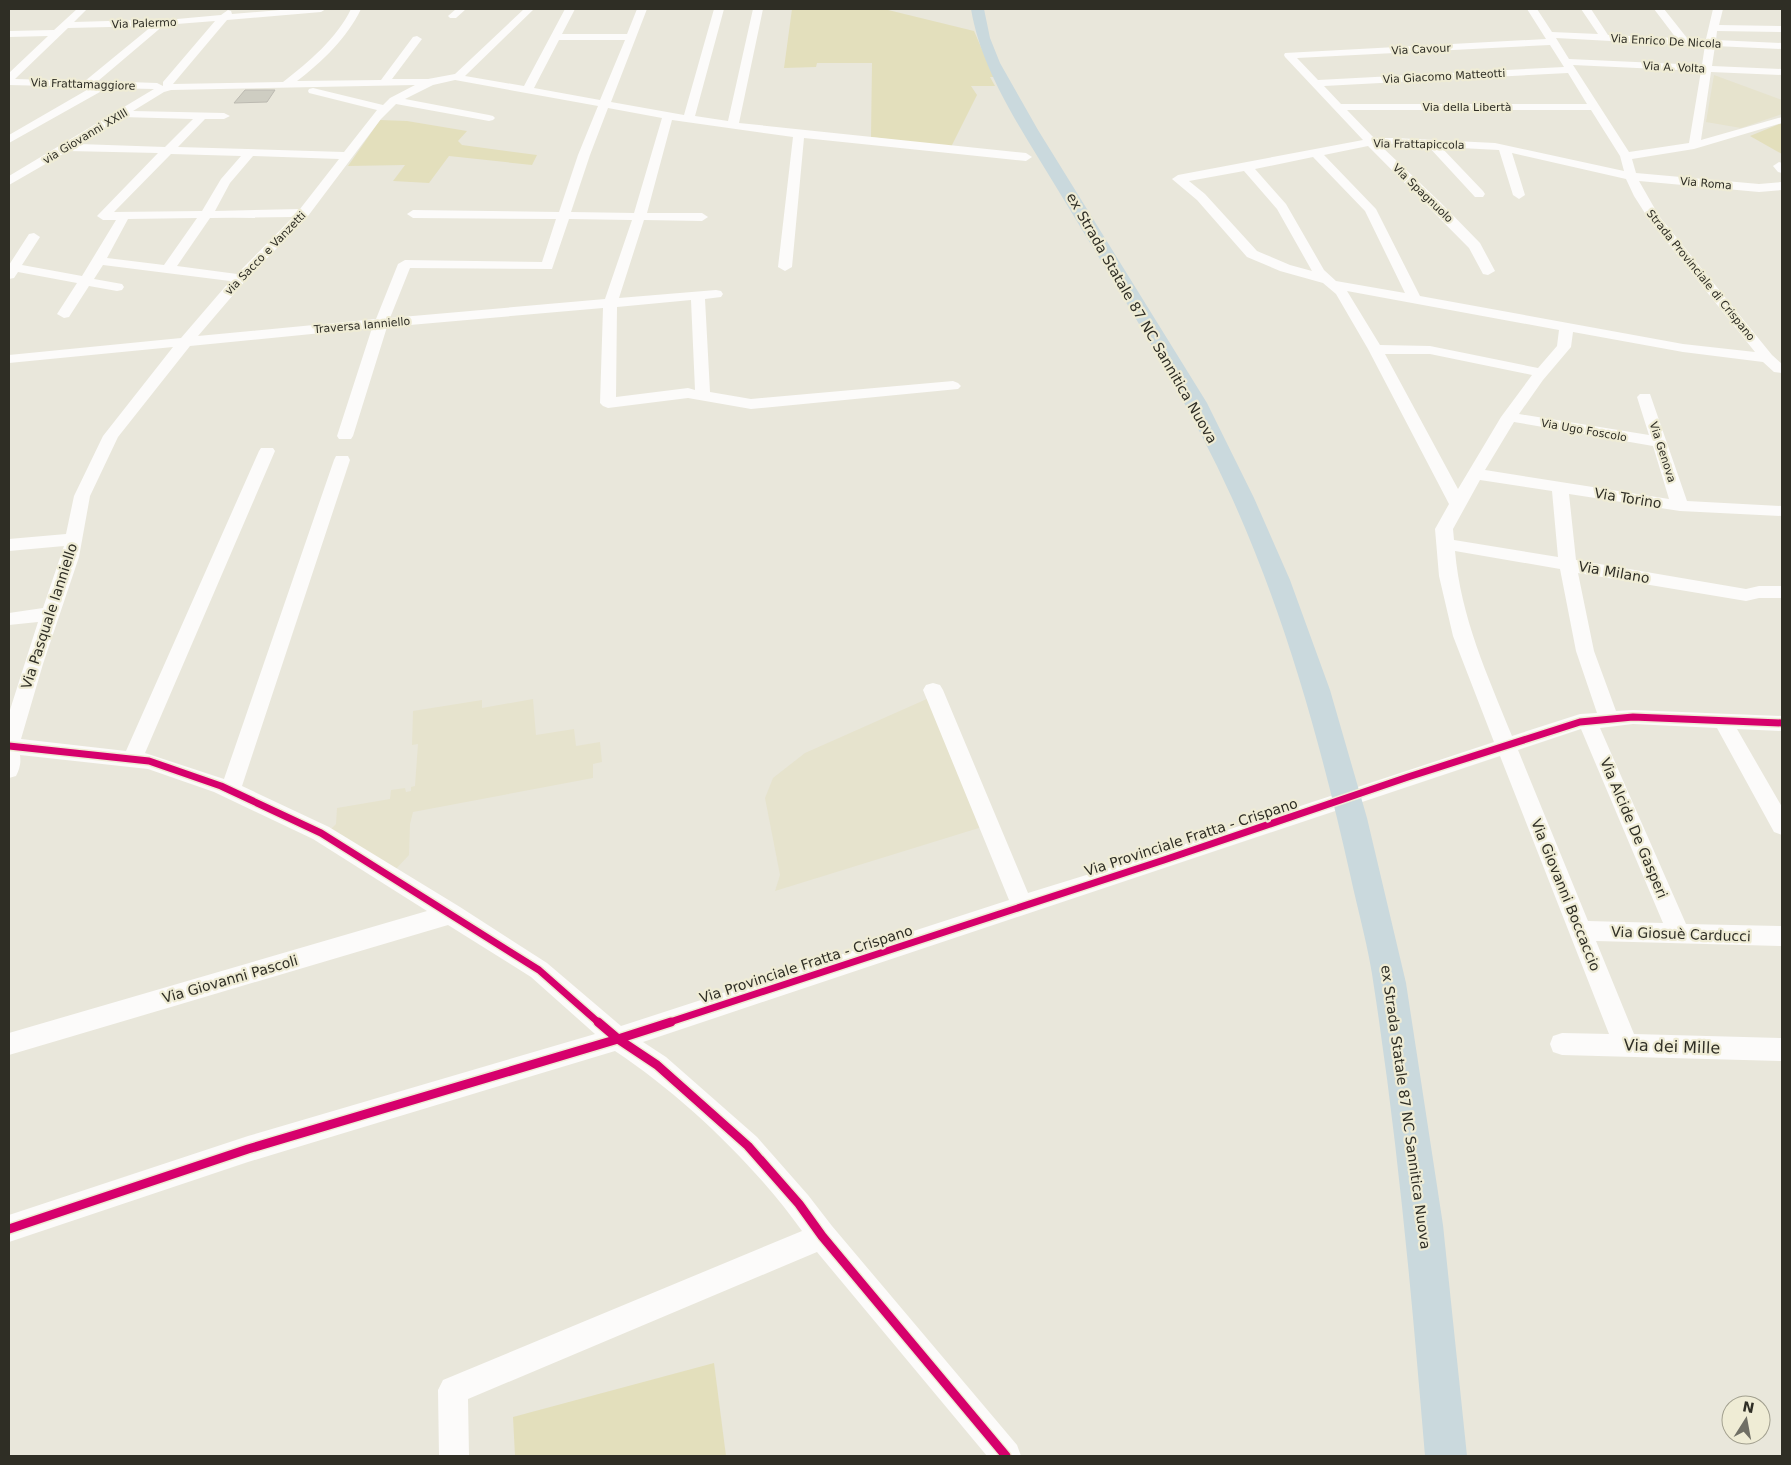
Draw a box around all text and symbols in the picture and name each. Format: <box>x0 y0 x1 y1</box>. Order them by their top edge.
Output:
street label: Via Palermo <box>111 16 177 31</box>
street label: Via Enrico De Nicola <box>1610 32 1722 51</box>
street label: Via Cavour <box>1391 41 1452 58</box>
street label: Via A. Volta <box>1642 59 1705 76</box>
street label: Via Giacomo Matteotti <box>1382 67 1506 86</box>
street label: Via Frattamaggiore <box>30 76 136 93</box>
street label: Via della Libertà <box>1422 101 1512 114</box>
street label: via Giovanni XXIII <box>40 106 130 167</box>
street label: Via Frattapiccola <box>1373 137 1465 152</box>
street label: Via Spagnuolo <box>1390 161 1456 226</box>
street label: Via Roma <box>1680 175 1732 192</box>
street label: ex Strada Statale 87 NC Sannitica Nuova <box>1063 190 1221 446</box>
street label: Strada Provinciale di Crispano <box>1644 207 1758 344</box>
street label: via Sacco e Vanzetti <box>222 209 308 298</box>
street label: Traversa Ianniello <box>312 315 411 336</box>
street label: Via Ugo Foscolo <box>1540 417 1628 444</box>
street label: Via Genova <box>1647 420 1678 484</box>
street label: Via Torino <box>1593 485 1663 511</box>
street label: Via Pasquale Ianniello <box>18 541 80 691</box>
street label: Via Milano <box>1577 558 1651 586</box>
street label: Via Alcide De Gasperi <box>1597 755 1671 901</box>
street label: Via Provinciale Fratta - Crispano <box>1082 795 1300 879</box>
street label: Via Giovanni Boccaccio <box>1528 817 1604 973</box>
street label: Via Provinciale Fratta - Crispano <box>697 922 915 1006</box>
street label: Via Giosuè Carducci <box>1611 924 1751 944</box>
street label: Via Giovanni Pascoli <box>160 952 300 1006</box>
street label: ex Strada Statale 87 NC Sannitica Nuova <box>1378 964 1434 1250</box>
street label: Via dei Mille <box>1623 1035 1721 1058</box>
north arrow <box>1721 1395 1771 1445</box>
text: N <box>1741 1398 1756 1416</box>

